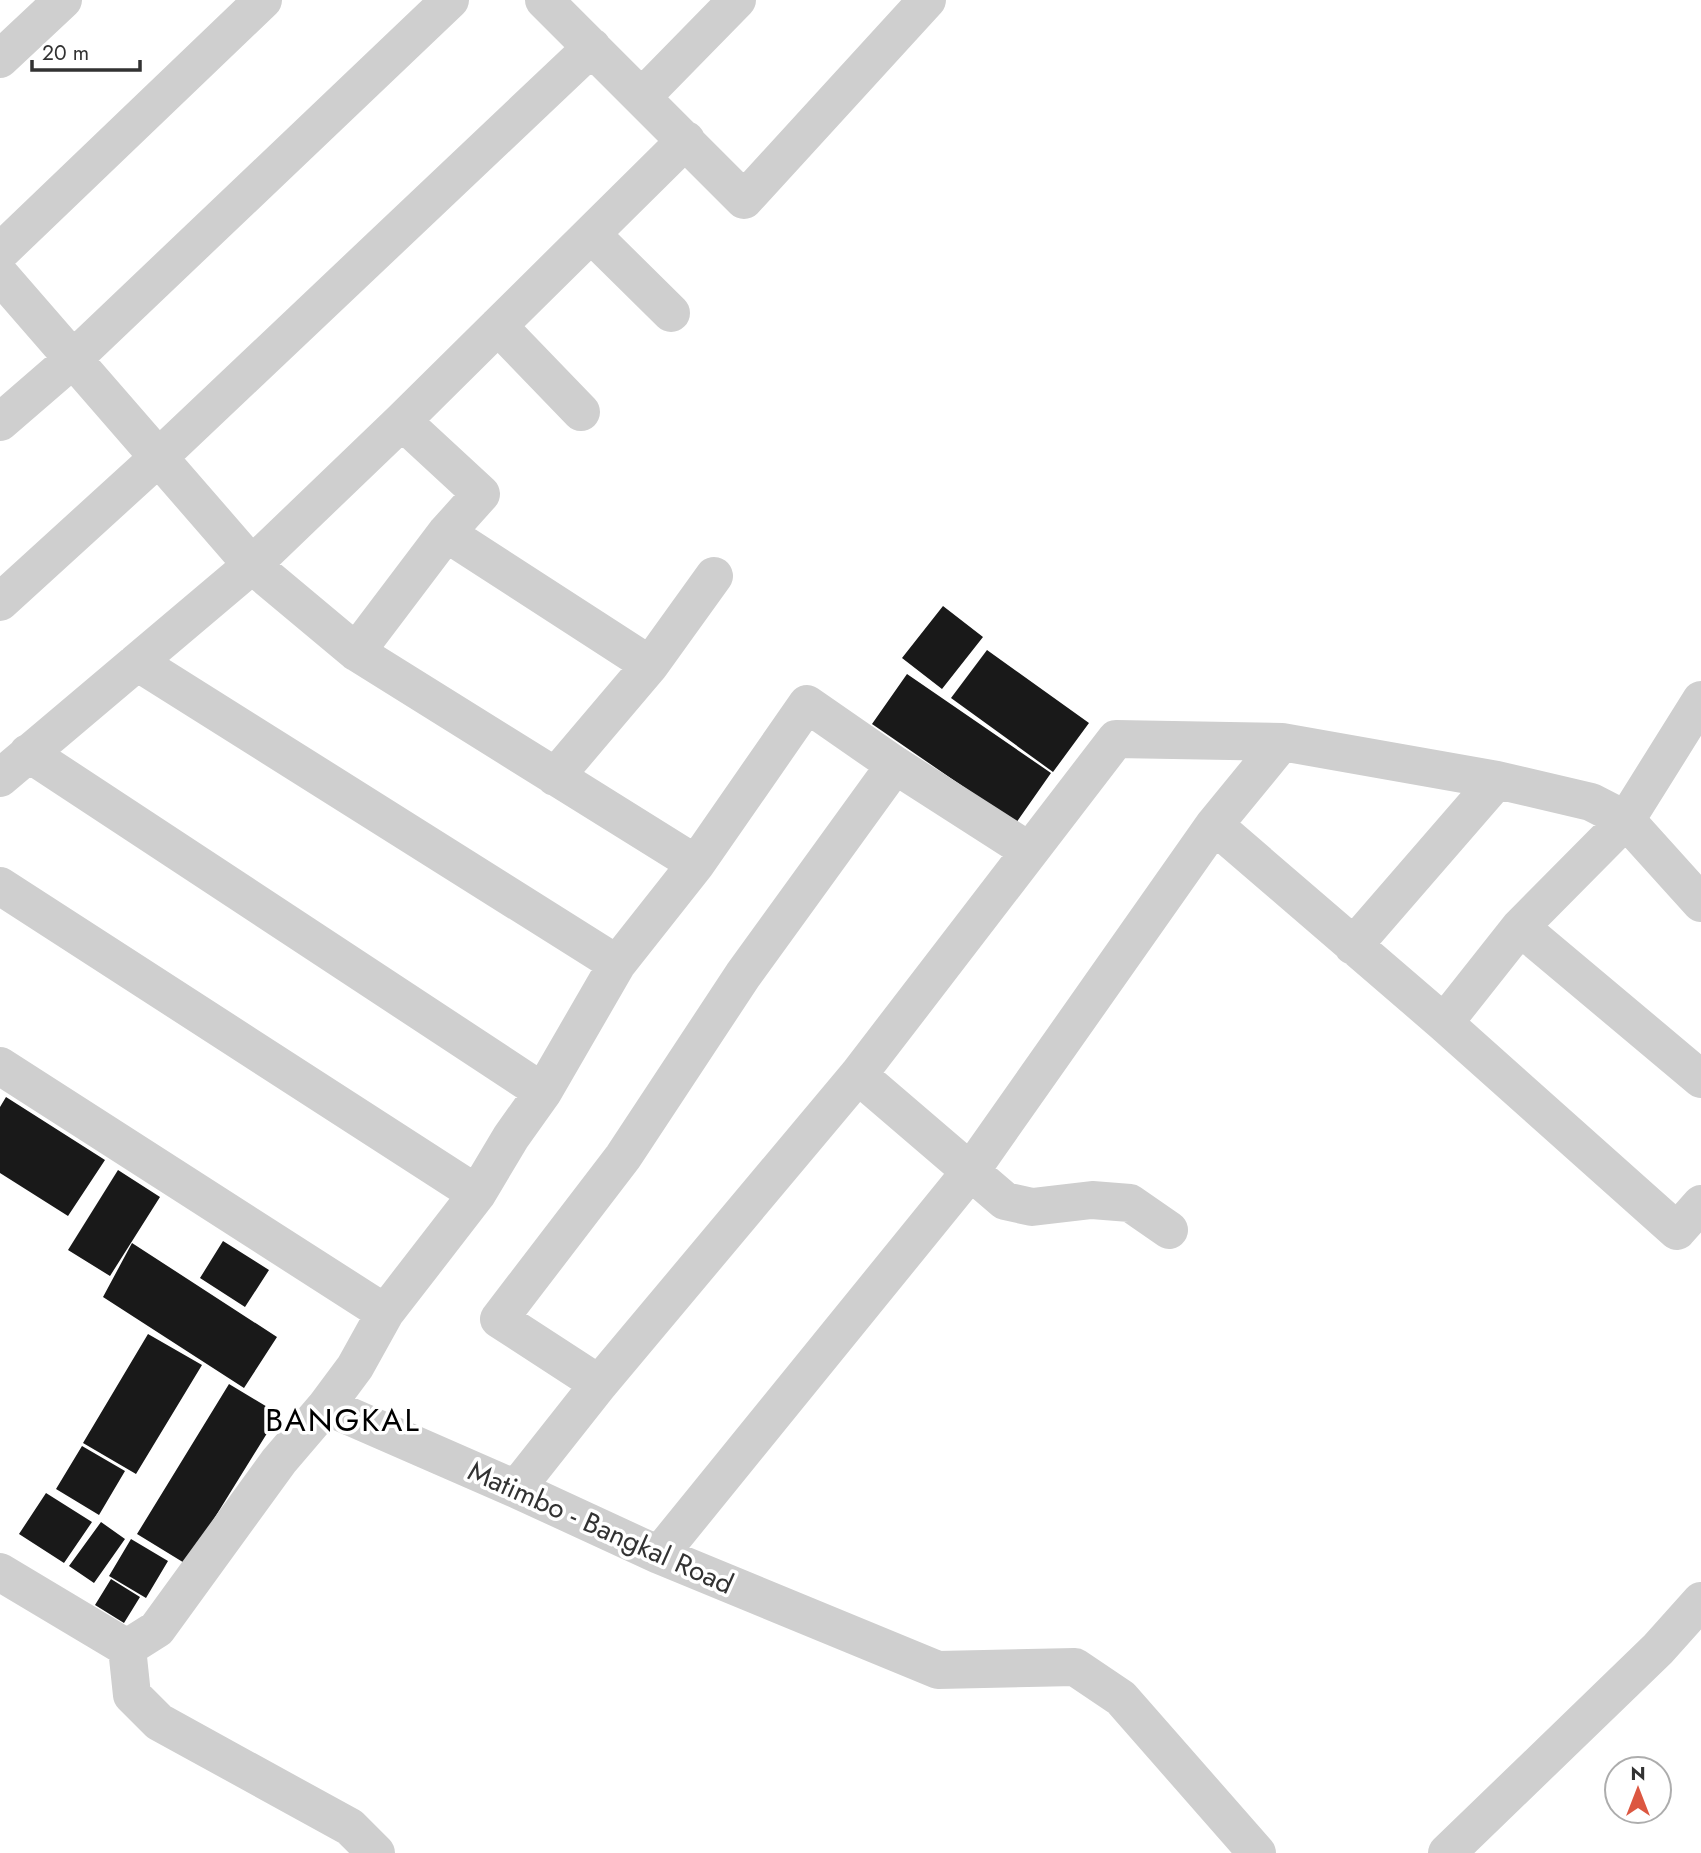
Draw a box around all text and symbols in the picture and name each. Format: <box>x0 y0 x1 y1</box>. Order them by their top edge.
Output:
scale bar <box>32 28 140 72</box>
text: 20 m <box>42 38 89 68</box>
district label: BANGKAL <box>265 1397 421 1443</box>
street label: Matimbo - Bangkal Road <box>462 1450 740 1604</box>
north arrow <box>1603 1755 1673 1825</box>
text: N <box>1630 1760 1646 1787</box>

